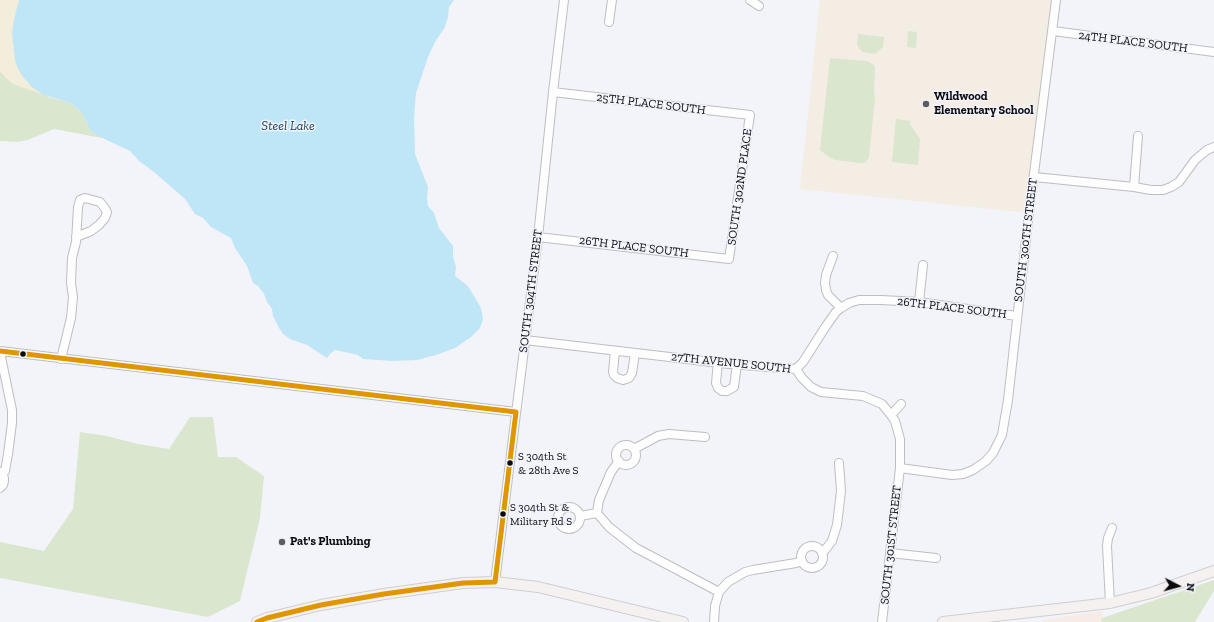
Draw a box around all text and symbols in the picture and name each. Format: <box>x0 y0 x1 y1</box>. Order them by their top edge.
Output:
street label: 24TH PLACE SOUTH <box>1077 28 1189 56</box>
street label: 25TH PLACE SOUTH <box>596 90 706 118</box>
place label: Wildwood Elementary School <box>934 90 1034 118</box>
marker: Wildwood Elementary School <box>921 99 931 109</box>
water label: Steel Lake <box>261 118 315 134</box>
street label: SOUTH 302ND PLACE <box>725 128 755 246</box>
street label: SOUTH 300TH STREET <box>1011 177 1041 303</box>
street label: SOUTH 304TH STREET <box>516 229 546 353</box>
street label: 26TH PLACE SOUTH <box>578 233 690 261</box>
street label: 26TH PLACE SOUTH <box>896 294 1008 322</box>
unlabelled marker <box>18 349 28 359</box>
street label: 27TH AVENUE SOUTH <box>670 350 792 376</box>
place label: S 304th St & 28th Ave S <box>518 450 578 476</box>
marker: S 304th St & 28th Ave S <box>505 458 515 468</box>
street label: SOUTH 301ST STREET <box>878 485 904 605</box>
place label: S 304th St & Military Rd S <box>510 501 572 527</box>
marker: S 304th St & Military Rd S <box>498 509 508 519</box>
place label: Pat's Plumbing <box>290 535 370 549</box>
marker: Pat's Plumbing <box>277 537 287 547</box>
north arrow <box>1158 566 1198 606</box>
text: N <box>1184 582 1197 592</box>

